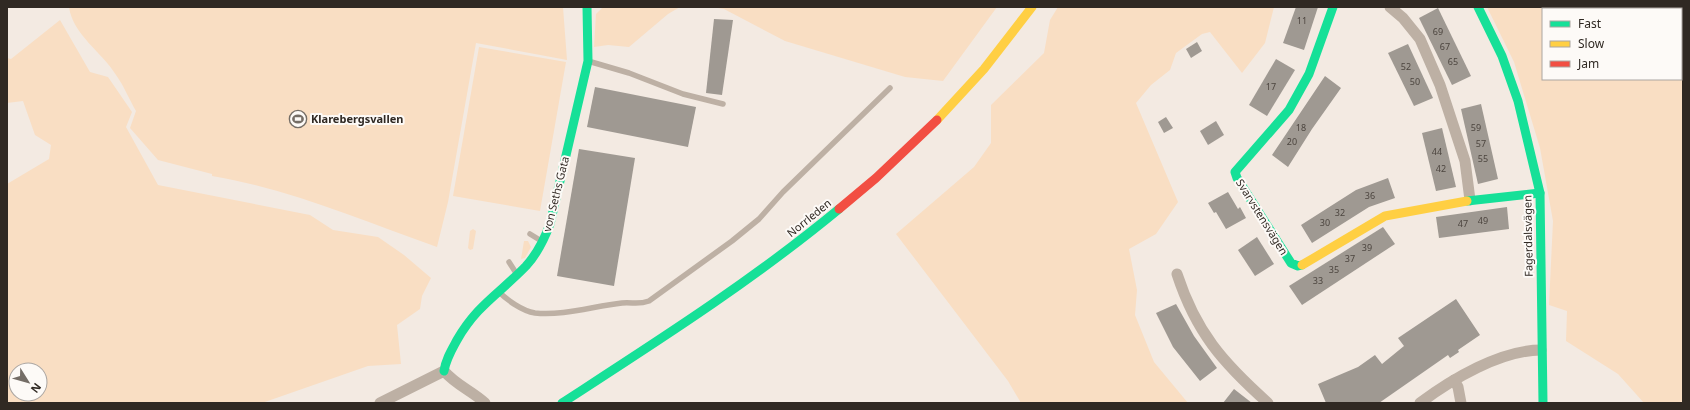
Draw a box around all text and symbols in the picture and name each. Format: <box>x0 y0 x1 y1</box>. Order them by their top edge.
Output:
legend <box>1542 8 1682 80</box>
house number: 11 <box>1297 14 1307 27</box>
text: Fast <box>1578 15 1602 32</box>
house number: 69 <box>1433 25 1443 38</box>
text: Slow <box>1578 35 1605 52</box>
house number: 67 <box>1440 40 1450 53</box>
house number: 65 <box>1448 55 1458 68</box>
text: Jam <box>1577 55 1599 72</box>
house number: 52 <box>1401 60 1411 73</box>
house number: 50 <box>1410 75 1420 88</box>
house number: 17 <box>1266 80 1276 93</box>
sports icon: Klarebergsvallen <box>288 109 308 129</box>
place label: Klarebergsvallen <box>311 111 403 126</box>
house number: 18 <box>1296 121 1306 134</box>
house number: 59 <box>1471 121 1481 134</box>
house number: 20 <box>1287 135 1297 148</box>
house number: 57 <box>1476 137 1486 150</box>
house number: 44 <box>1432 145 1442 158</box>
house number: 55 <box>1478 152 1488 165</box>
street label: von Seths Gata <box>539 155 572 233</box>
house number: 42 <box>1436 162 1446 175</box>
street label: Svarvstensvägen <box>1233 176 1292 258</box>
house number: 36 <box>1365 189 1375 202</box>
street label: Norrleden <box>783 195 834 240</box>
street label: Fagerdalsvägen <box>1519 195 1536 277</box>
house number: 32 <box>1335 206 1345 219</box>
house number: 49 <box>1478 214 1488 227</box>
house number: 30 <box>1320 216 1330 229</box>
house number: 47 <box>1458 217 1468 230</box>
house number: 39 <box>1362 241 1372 254</box>
house number: 37 <box>1345 252 1355 265</box>
house number: 35 <box>1329 263 1339 276</box>
house number: 33 <box>1313 274 1323 287</box>
north arrow <box>8 362 48 402</box>
text: N <box>28 380 45 396</box>

